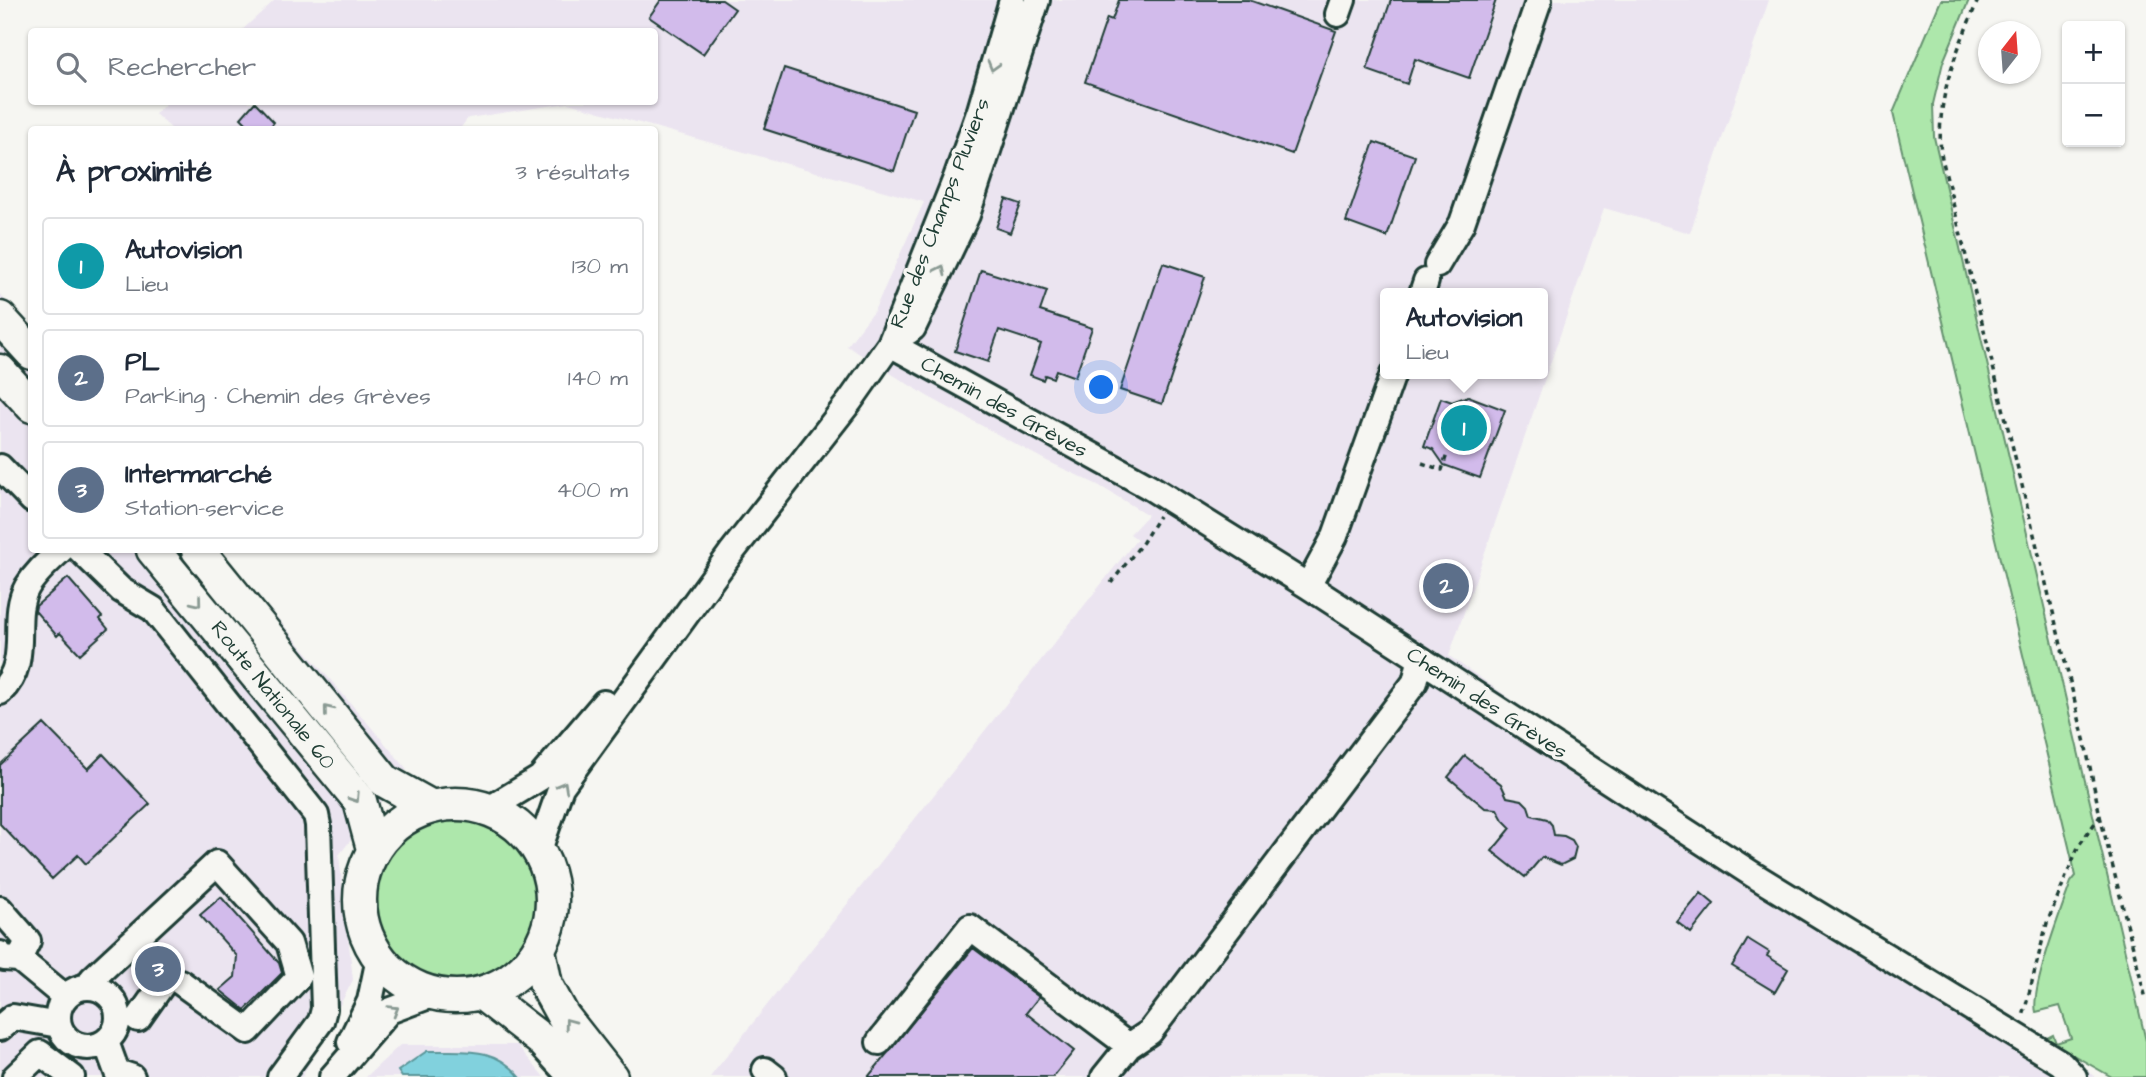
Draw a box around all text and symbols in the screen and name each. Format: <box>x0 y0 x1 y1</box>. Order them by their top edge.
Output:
north arrow <box>1978 21 2041 84</box>
map controls <box>2062 21 2125 147</box>
button: + <box>2062 21 2125 84</box>
search box <box>28 28 658 105</box>
icon: search <box>52 48 90 86</box>
text: Rechercher <box>108 49 256 85</box>
one-way arrow <box>987 59 1002 71</box>
button: − <box>2062 84 2125 147</box>
street label: Rue des Champs Pluviers <box>883 94 998 333</box>
text: À proximité <box>56 151 212 193</box>
text: 3 résultats <box>515 156 630 188</box>
text: Autovision <box>125 232 242 268</box>
text: 1 <box>80 250 82 282</box>
text: 130 m <box>572 250 628 282</box>
one-way arrow <box>933 265 947 277</box>
text: Lieu <box>125 268 169 300</box>
popup <box>1380 288 1548 379</box>
text: Autovision <box>1405 300 1523 336</box>
text: Lieu <box>1405 336 1449 368</box>
text: PL <box>125 344 160 380</box>
street label: Chemin des Grèves <box>915 349 1093 465</box>
text: 2 <box>74 362 88 394</box>
text: 140 m <box>568 362 628 394</box>
your location <box>1084 370 1118 404</box>
text: Parking · Chemin des Grèves <box>125 380 431 412</box>
pin: 1 <box>1441 402 1487 454</box>
text: Intermarché <box>125 456 272 492</box>
text: 3 <box>75 474 87 506</box>
text: 400 m <box>556 474 628 506</box>
text: Station-service <box>125 492 284 524</box>
pin: 2 <box>1423 560 1469 612</box>
one-way arrow <box>188 595 201 607</box>
street label: Route Nationale 60 <box>204 614 342 776</box>
street label: Chemin des Grèves <box>1401 640 1573 766</box>
one-way arrow <box>324 706 337 718</box>
one-way arrow <box>555 781 569 794</box>
one-way arrow <box>347 790 360 803</box>
pin: 3 <box>135 943 181 995</box>
one-way arrow <box>387 1005 400 1018</box>
one-way arrow <box>565 1019 577 1031</box>

